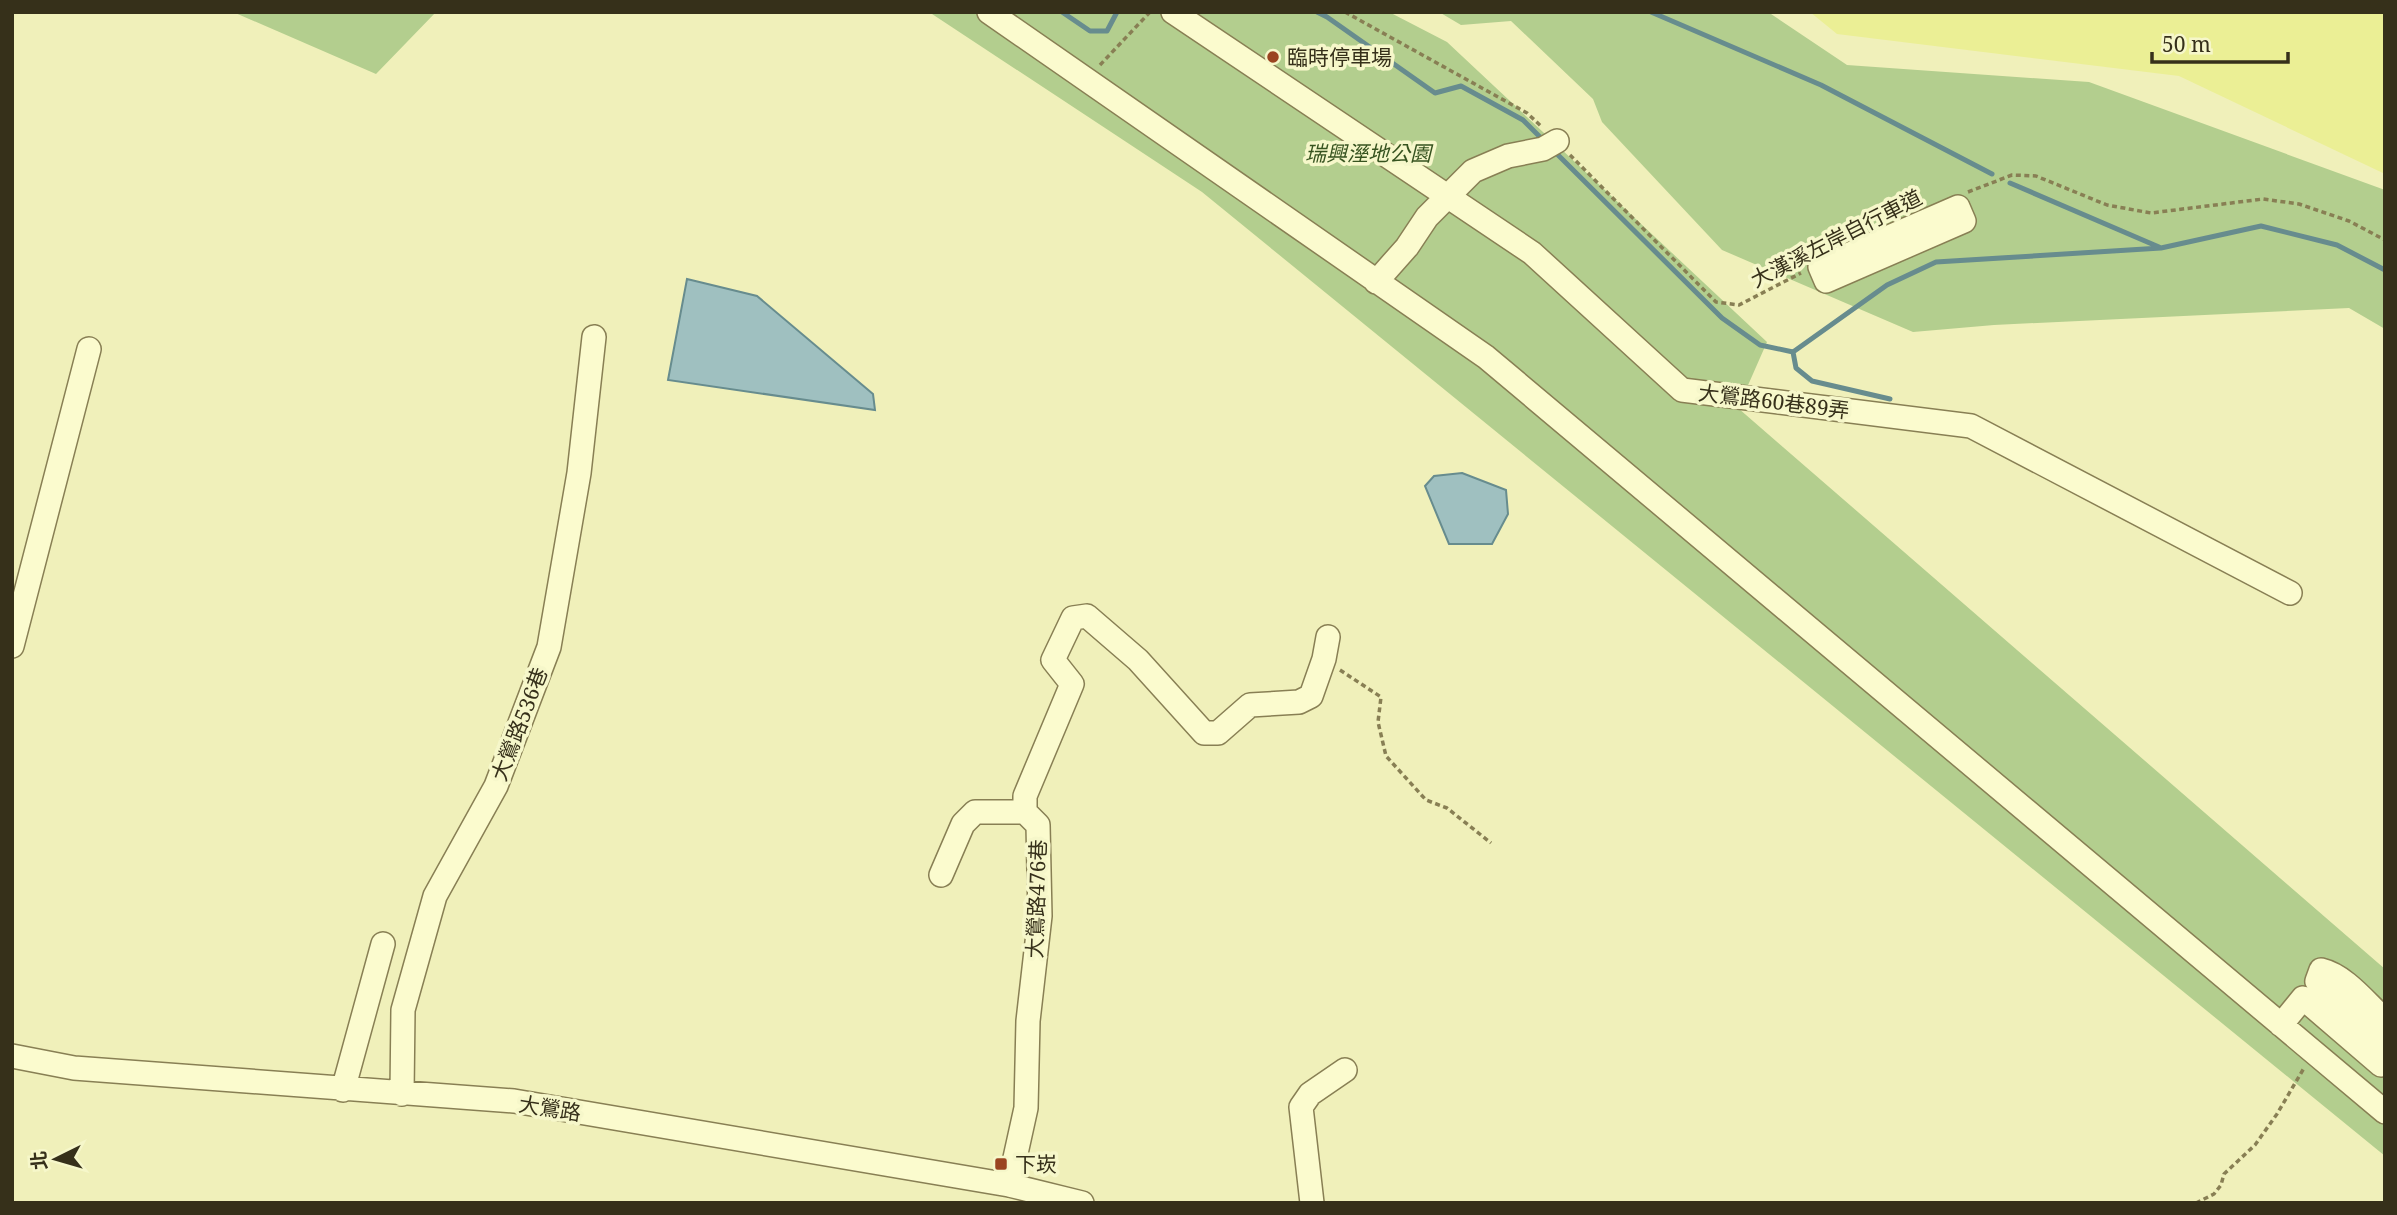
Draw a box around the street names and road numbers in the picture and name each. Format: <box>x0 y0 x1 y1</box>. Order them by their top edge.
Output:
street label: 大漢溪左岸自行車道 <box>1745 183 1927 293</box>
street label: 大鶯路60巷89弄 <box>1697 378 1851 424</box>
street label: 大鶯路536巷 <box>485 663 553 785</box>
street label: 大鶯路476巷 <box>1020 839 1052 959</box>
street label: 大鶯路 <box>517 1089 583 1127</box>

